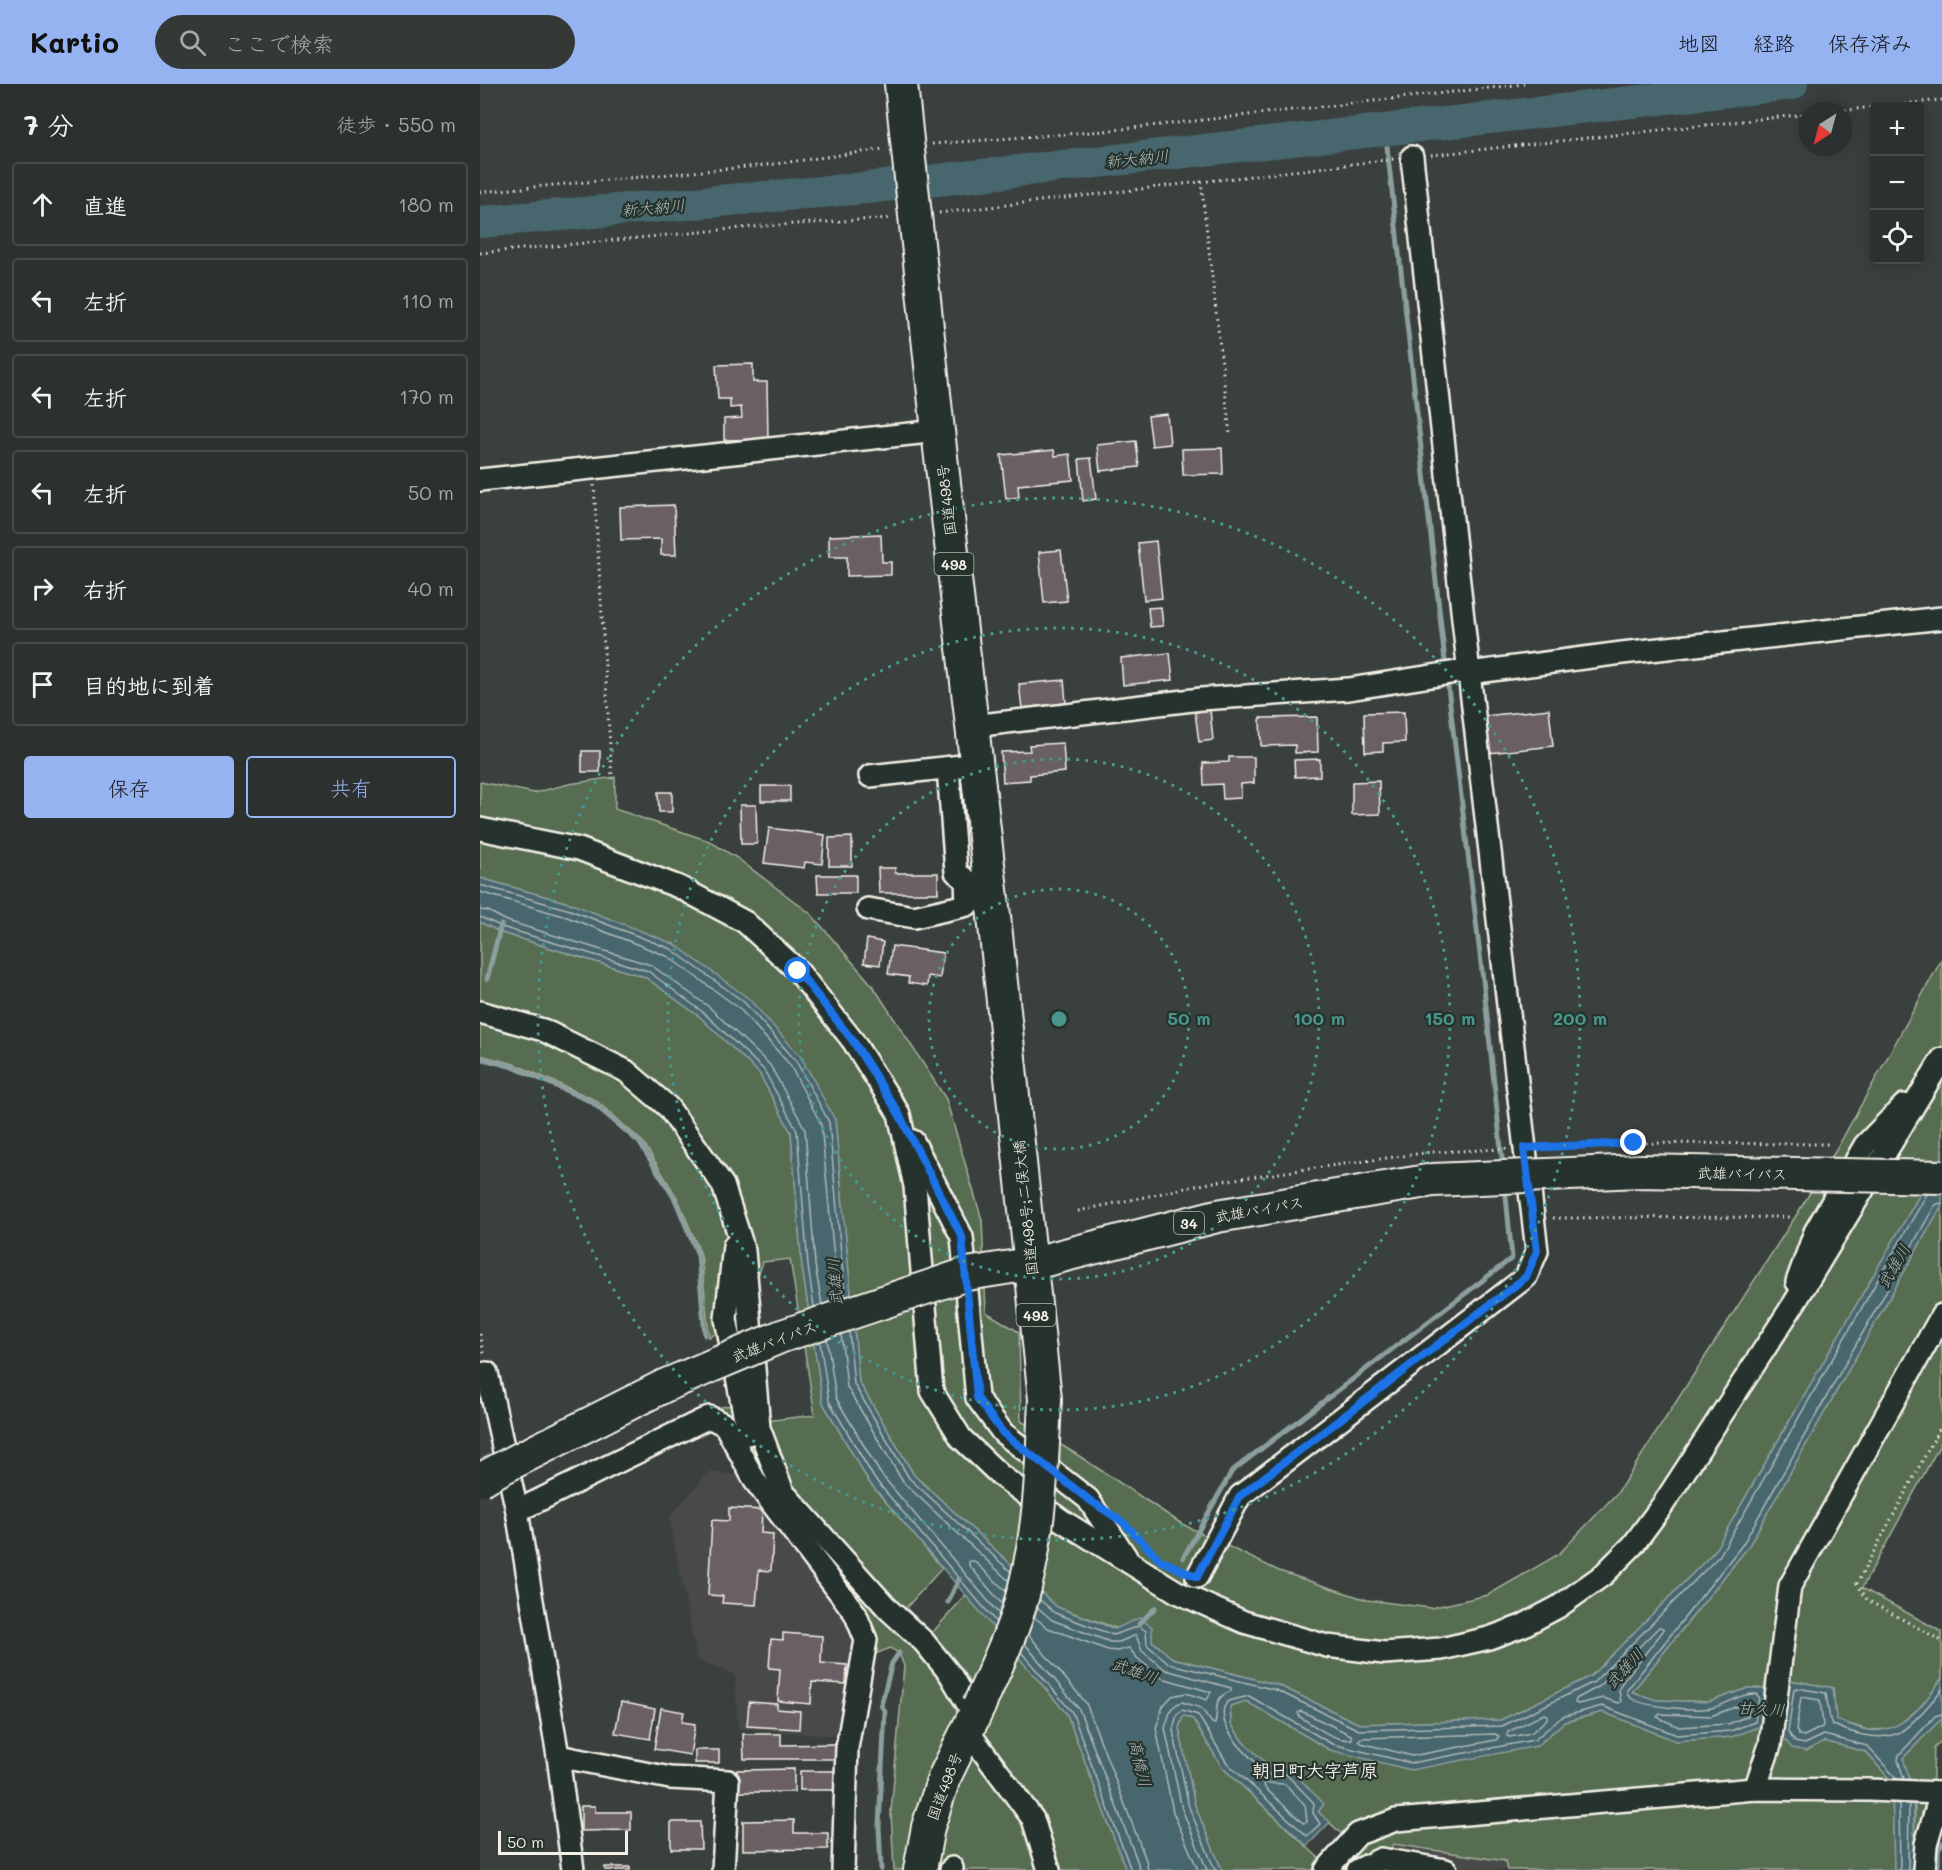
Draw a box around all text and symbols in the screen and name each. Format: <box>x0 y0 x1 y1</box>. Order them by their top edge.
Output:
search box <box>155 15 575 69</box>
text: Kartio <box>30 24 119 60</box>
icon: search <box>176 26 209 59</box>
text: ここで検索 <box>224 29 334 58</box>
text: 地図 <box>1678 29 1720 56</box>
text: 経路 <box>1753 29 1795 56</box>
text: 保存済み <box>1828 29 1912 56</box>
north arrow <box>1798 102 1852 156</box>
map controls <box>1870 102 1924 264</box>
button: + <box>1870 102 1924 156</box>
text: 7 分 <box>24 108 74 142</box>
text: 徒歩 · 550 m <box>336 111 456 137</box>
water label: 新大納川 <box>1104 144 1170 172</box>
button: − <box>1870 156 1924 210</box>
icon: ahead <box>26 188 59 221</box>
text: 直進 <box>83 191 127 220</box>
text: 180 m <box>398 191 454 217</box>
water label: 新大納川 <box>620 194 686 220</box>
button: locate <box>1870 210 1924 264</box>
icon: left <box>26 284 59 317</box>
text: 左折 <box>83 287 127 316</box>
text: 110 m <box>401 287 454 313</box>
icon: left <box>26 380 59 413</box>
text: 左折 <box>83 383 127 412</box>
text: 170 m <box>399 383 454 409</box>
street label: 国道498号 <box>932 463 960 537</box>
icon: left <box>26 476 59 509</box>
text: 左折 <box>83 479 127 508</box>
text: 50 m <box>408 479 454 505</box>
road number: 498 <box>934 553 974 575</box>
icon: right <box>26 572 59 605</box>
text: 右折 <box>83 575 127 604</box>
text: 40 m <box>408 575 454 601</box>
icon: arrive <box>26 668 59 701</box>
text: 目的地に到着 <box>83 671 215 700</box>
button: 保存 <box>24 756 234 818</box>
button: 共有 <box>246 756 456 818</box>
route start <box>784 957 810 983</box>
text: 50 m <box>1168 1006 1210 1030</box>
text: 100 m <box>1293 1006 1345 1030</box>
text: 150 m <box>1425 1006 1475 1030</box>
text: 200 m <box>1553 1006 1607 1030</box>
centre of rings <box>1049 1009 1069 1029</box>
route end <box>1620 1129 1646 1155</box>
street label: 国道498号;二俣大橋 <box>1008 1139 1042 1277</box>
street label: 武雄バイパス <box>1697 1162 1787 1184</box>
street label: 武雄バイパス <box>1213 1191 1305 1227</box>
road number: 34 <box>1174 1212 1204 1234</box>
water label: 武雄川 <box>1872 1240 1914 1292</box>
water label: 武雄川 <box>822 1257 846 1307</box>
road number: 498 <box>1016 1304 1056 1326</box>
street label: 武雄バイパス <box>729 1316 819 1366</box>
water label: 武雄川 <box>1600 1643 1648 1693</box>
water label: 武雄川 <box>1109 1652 1161 1688</box>
water label: 甘久川 <box>1736 1696 1786 1720</box>
water label: 高橋川 <box>1125 1737 1157 1789</box>
street label: 国道498号 <box>922 1749 966 1823</box>
district label: 朝日町大字芦原 <box>1252 1758 1378 1782</box>
scale bar <box>498 1828 628 1856</box>
text: 50 m <box>507 1831 544 1852</box>

